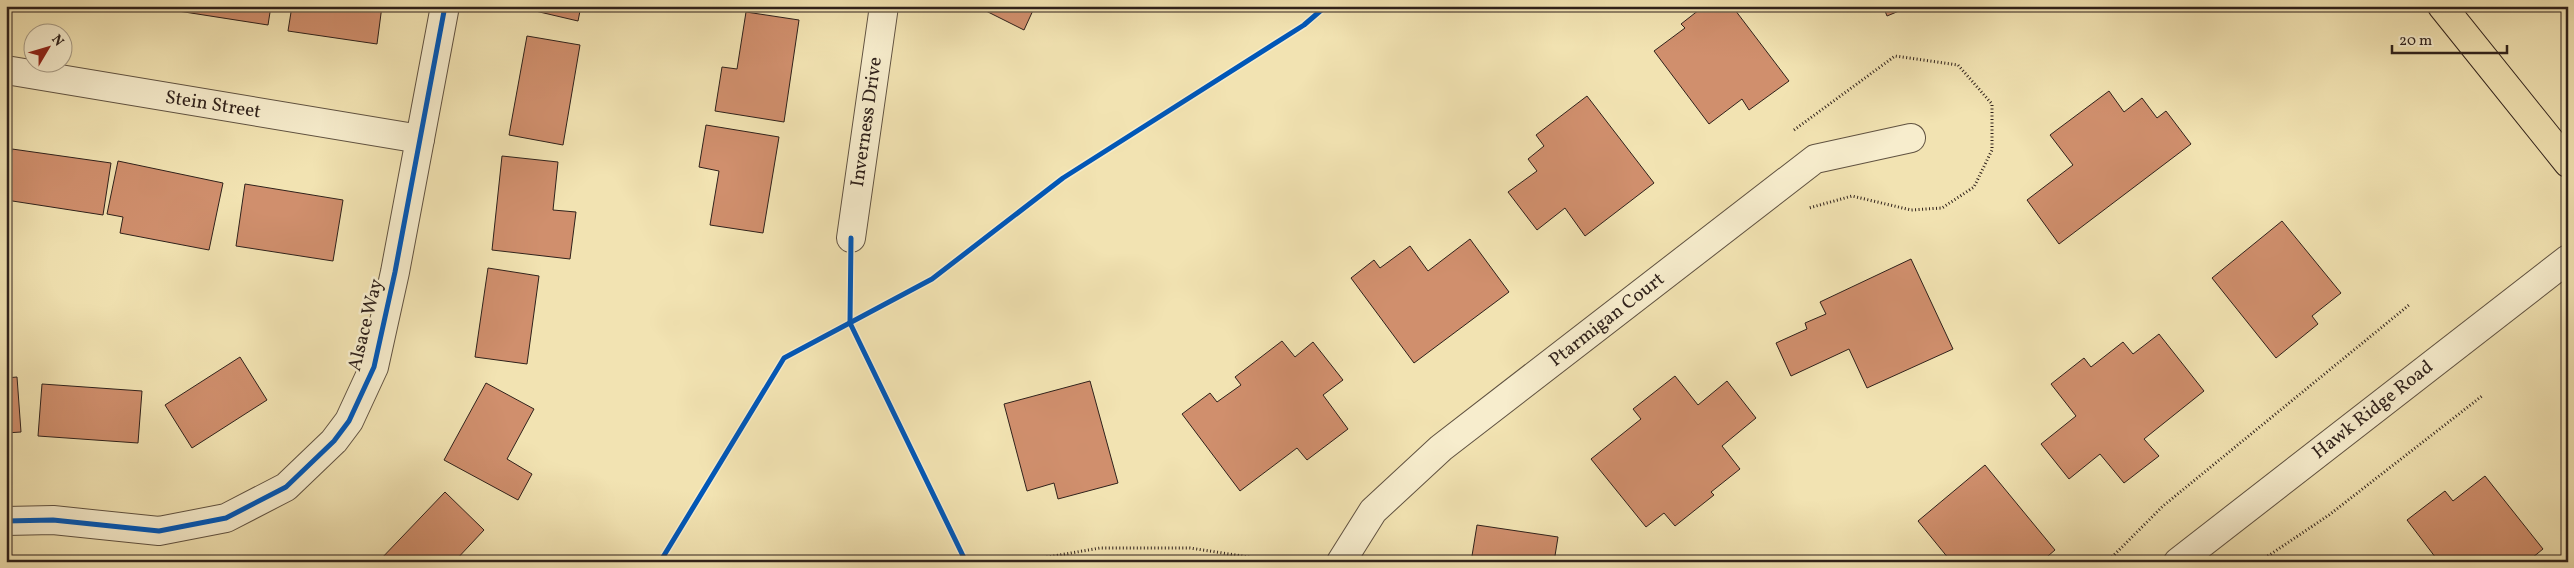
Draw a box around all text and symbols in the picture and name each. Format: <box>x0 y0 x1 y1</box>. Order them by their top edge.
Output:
north arrow <box>22 22 72 72</box>
scale bar <box>2392 22 2506 54</box>
text: N <box>46 31 68 51</box>
text: 20 m <box>2399 31 2432 52</box>
street label: Inverness Drive <box>845 55 889 189</box>
street label: Stein Street <box>163 85 263 125</box>
street label: Ptarmigan Court <box>1544 267 1670 373</box>
street label: Alsace Way <box>342 276 390 374</box>
street label: Hawk Ridge Road <box>2307 355 2439 465</box>

